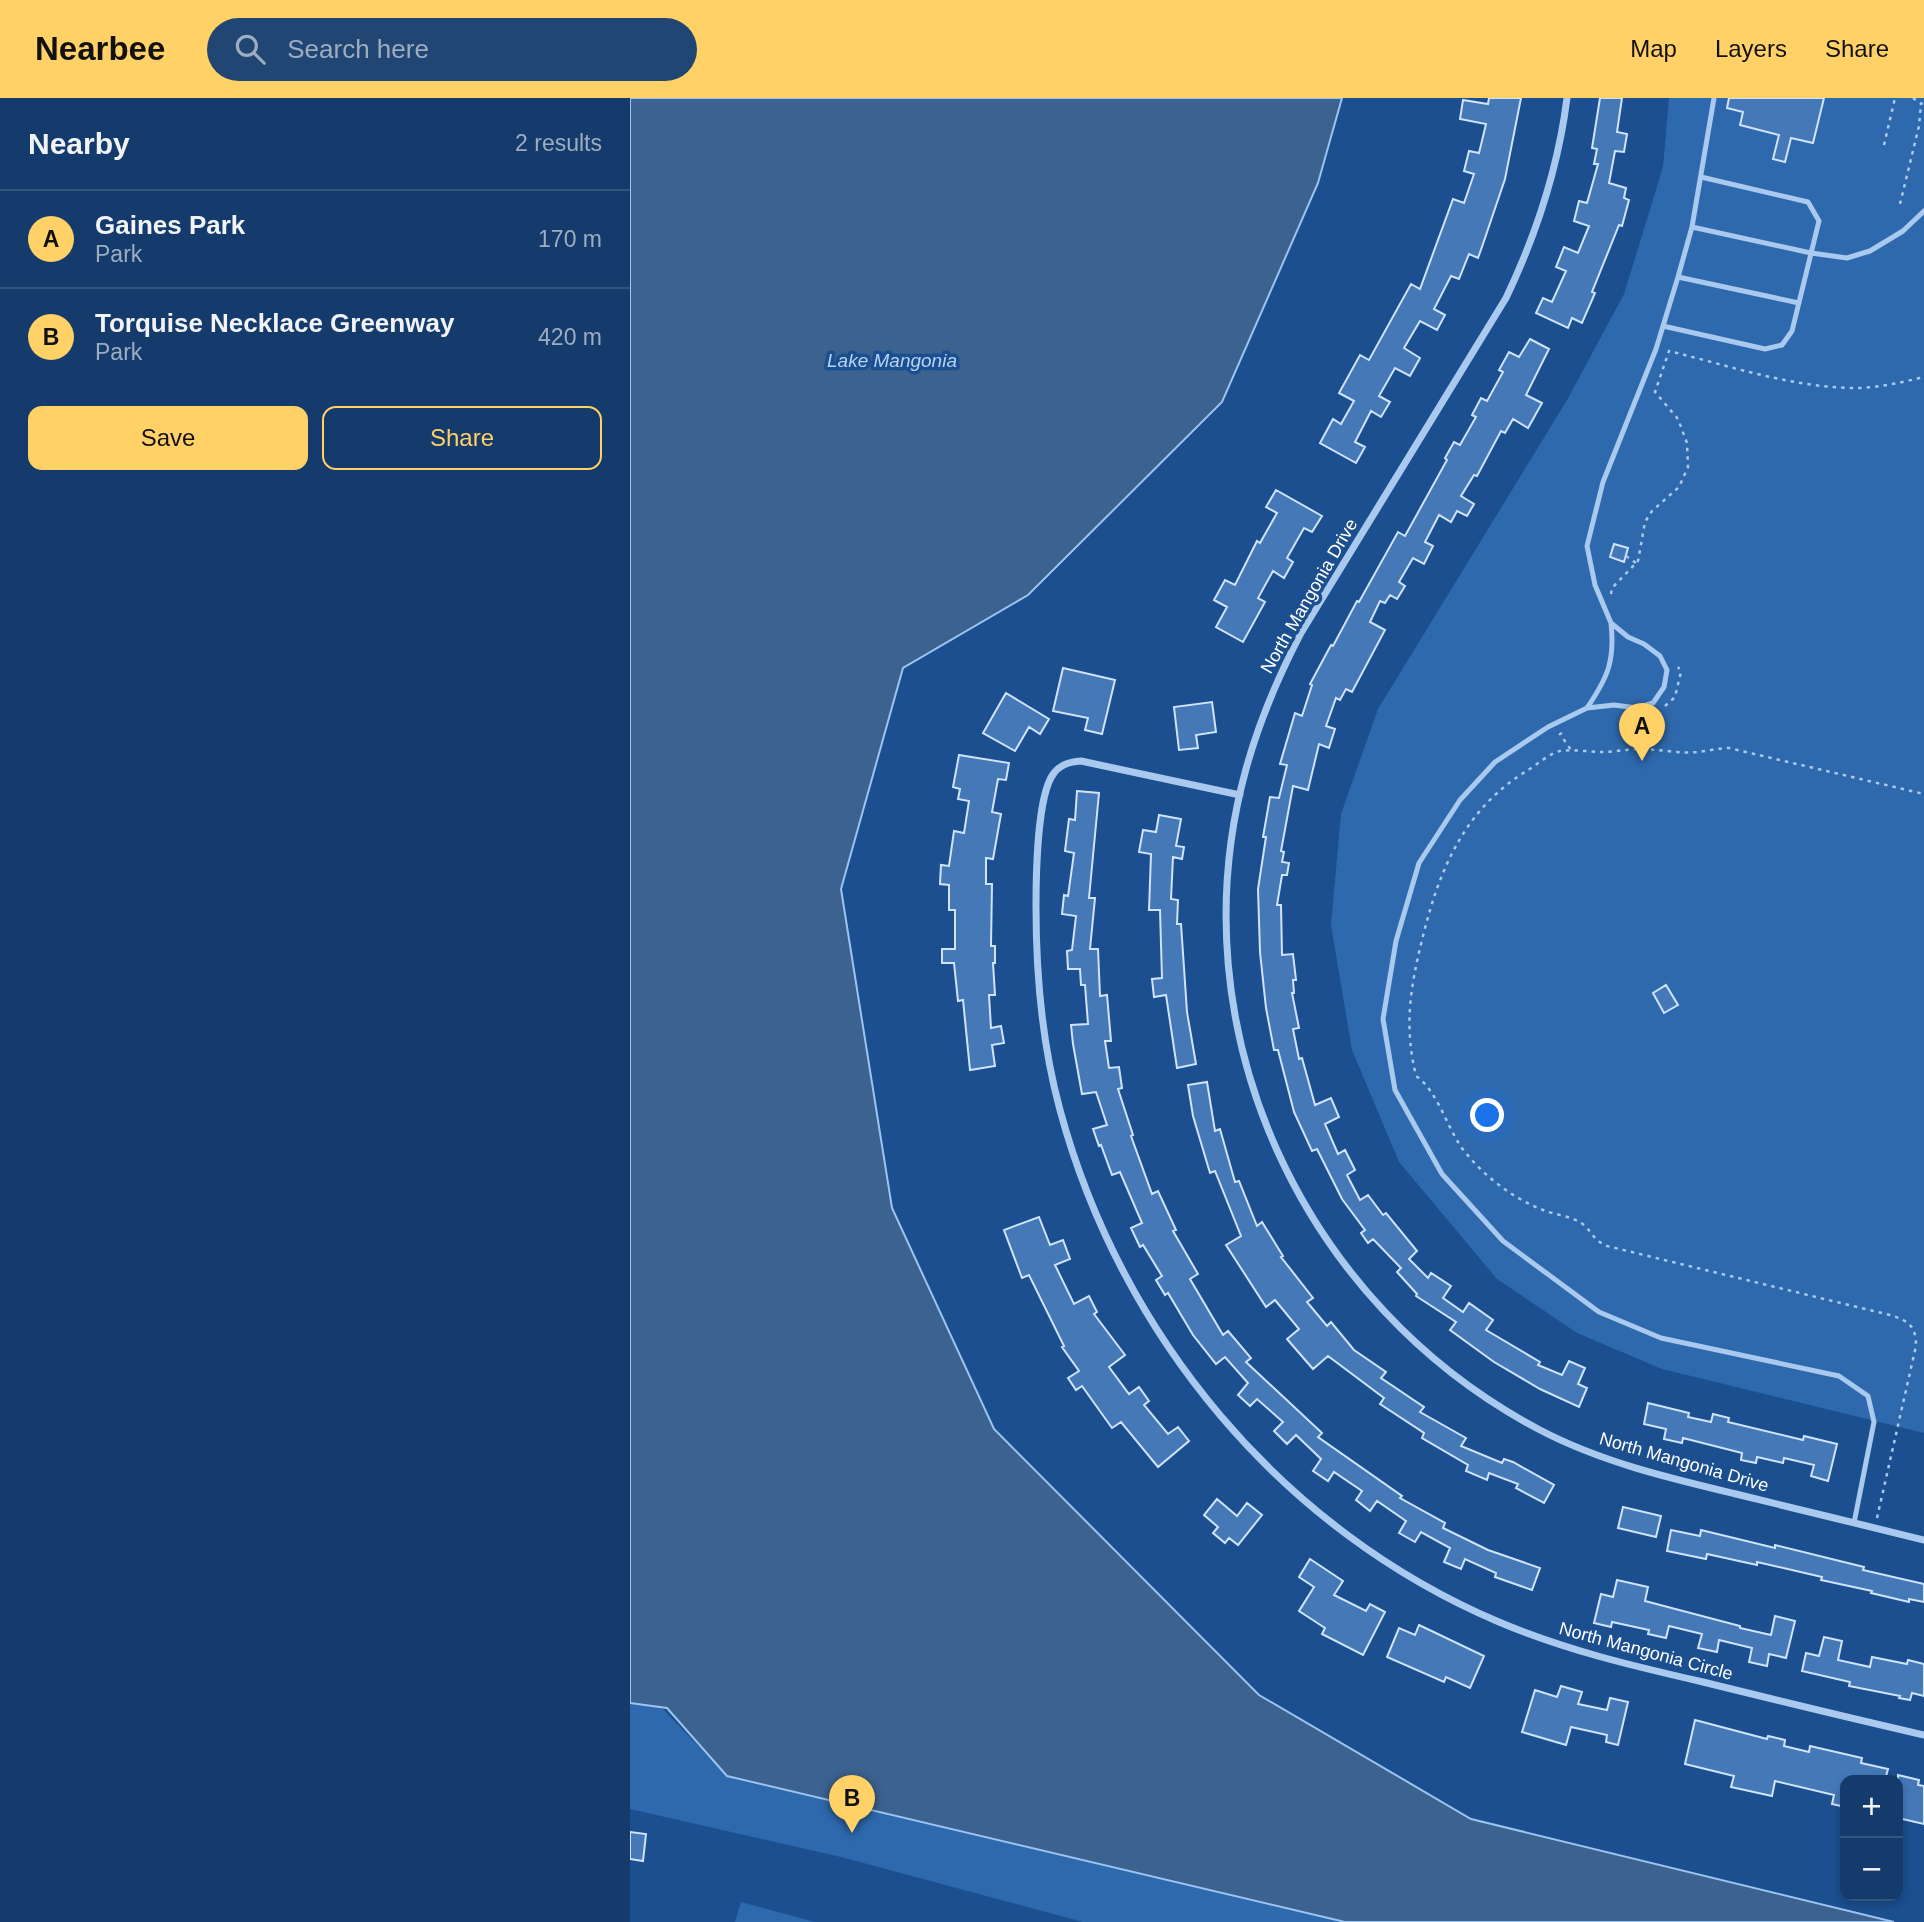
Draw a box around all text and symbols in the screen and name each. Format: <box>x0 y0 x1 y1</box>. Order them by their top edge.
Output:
search box <box>207 18 697 81</box>
text: Nearbee <box>35 30 165 67</box>
icon: search <box>231 30 269 68</box>
text: Search here <box>287 34 429 64</box>
text: Map <box>1630 35 1677 62</box>
text: Layers <box>1715 35 1787 62</box>
text: Share <box>1825 35 1889 62</box>
text: Nearby <box>28 127 130 160</box>
text: 2 results <box>515 130 602 156</box>
text: Gaines Park <box>95 210 245 240</box>
text: A <box>43 226 59 252</box>
text: 170 m <box>538 226 602 252</box>
text: Park <box>95 241 142 267</box>
text: Torquise Necklace Greenway <box>95 308 454 338</box>
text: B <box>43 324 59 350</box>
text: 420 m <box>538 324 602 350</box>
text: Park <box>95 339 142 365</box>
water label: Lake Mangonia <box>827 350 957 371</box>
button: Save <box>28 406 308 470</box>
button: Share <box>322 406 602 470</box>
street label: North Mangonia Drive <box>1257 515 1361 677</box>
pin: A <box>1619 703 1665 761</box>
your location <box>1470 1098 1504 1132</box>
street label: North Mangonia Drive <box>1597 1428 1771 1496</box>
street label: North Mangonia Circle <box>1557 1618 1735 1684</box>
pin: B <box>829 1775 875 1833</box>
map controls <box>1840 1775 1903 1901</box>
button: + <box>1840 1775 1903 1838</box>
button: − <box>1840 1838 1903 1901</box>

